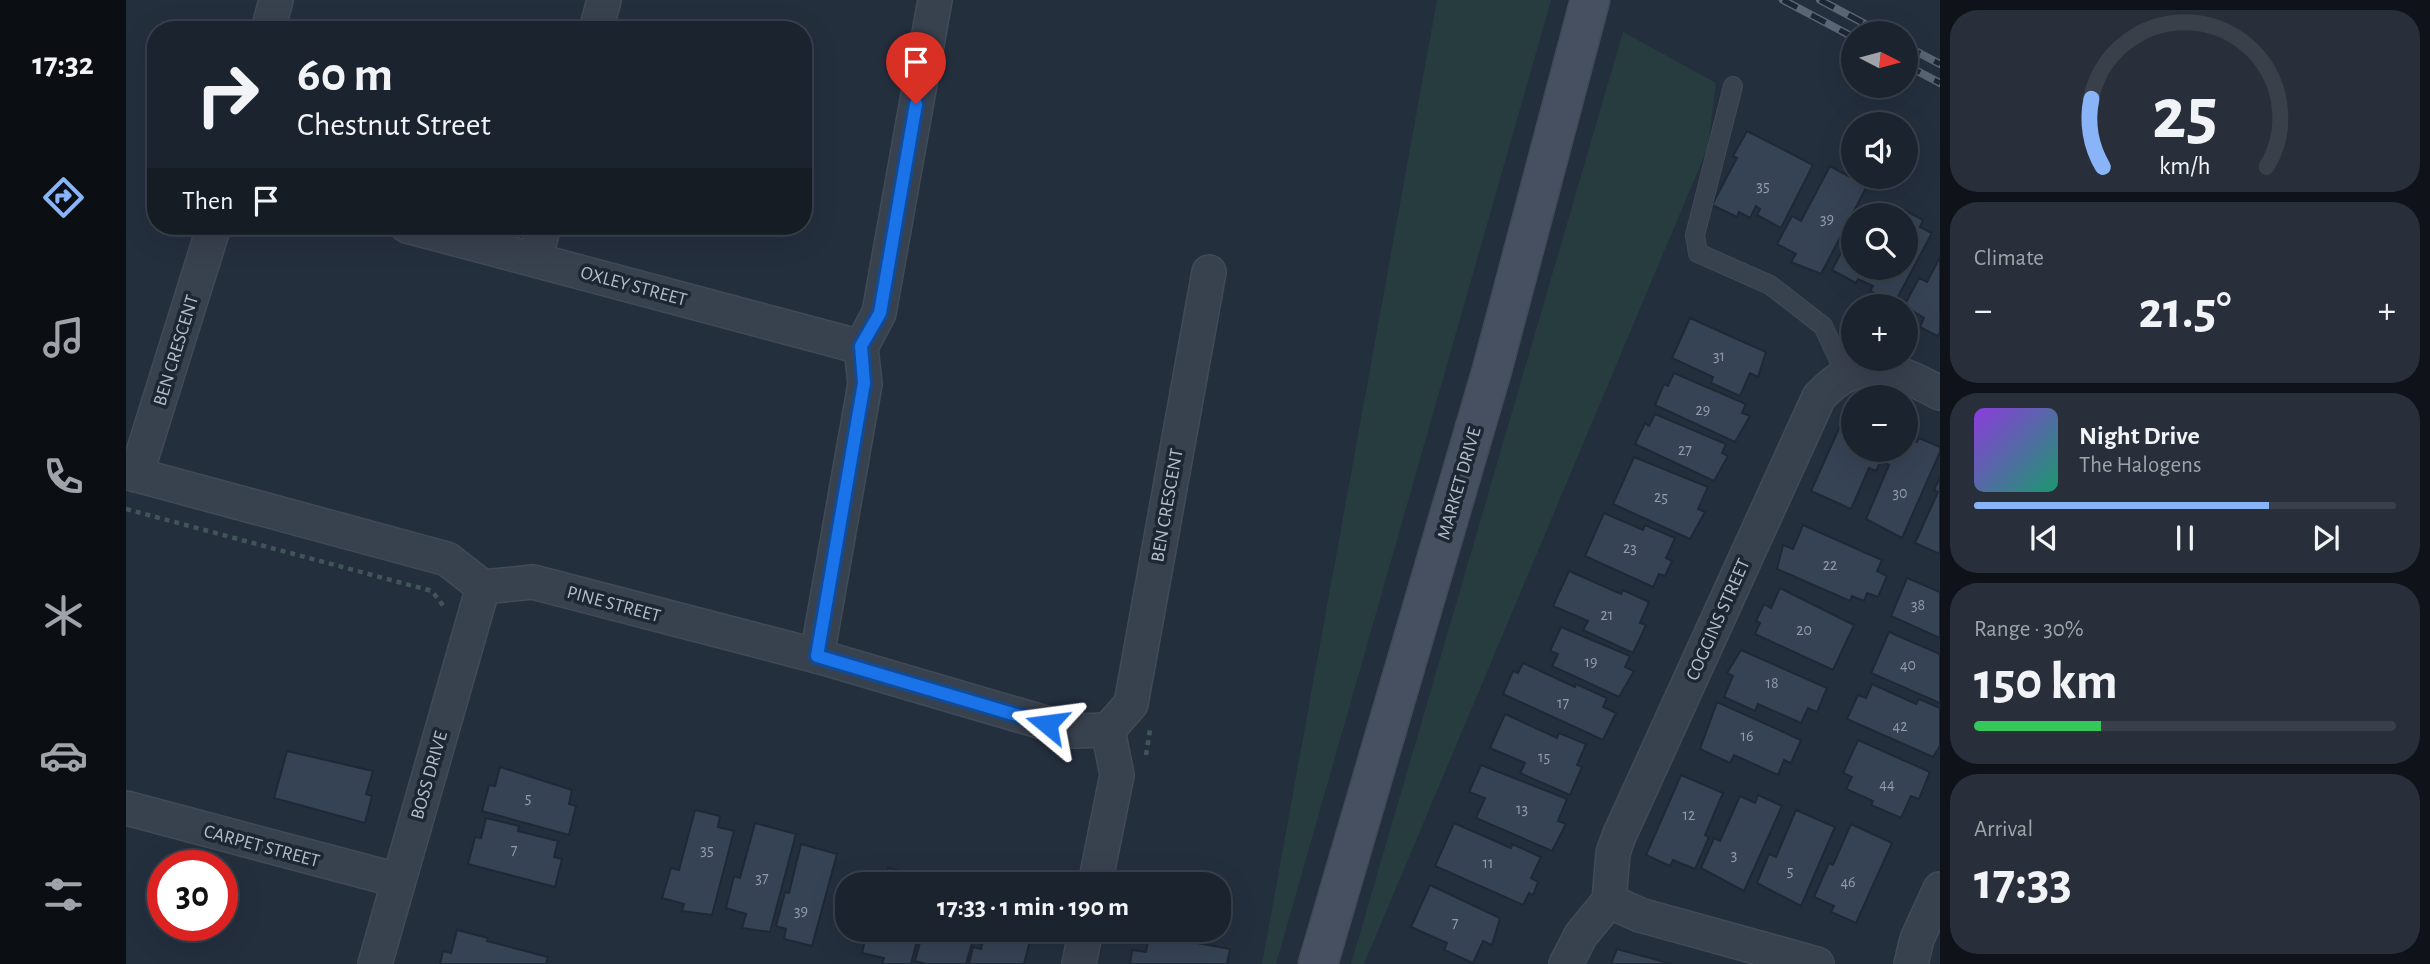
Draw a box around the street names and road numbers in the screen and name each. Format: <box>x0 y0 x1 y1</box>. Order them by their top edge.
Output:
street label: OXLEY STREET <box>578 263 689 310</box>
street label: BEN CRESCENT <box>151 293 202 408</box>
street label: MARKET DRIVE <box>1434 425 1485 542</box>
street label: BEN CRESCENT <box>1148 447 1187 564</box>
street label: COGGINS STREET <box>1683 556 1754 683</box>
street label: PINE STREET <box>565 583 663 626</box>
street label: BOSS DRIVE <box>408 729 451 822</box>
street label: CARPET STREET <box>202 822 322 871</box>

